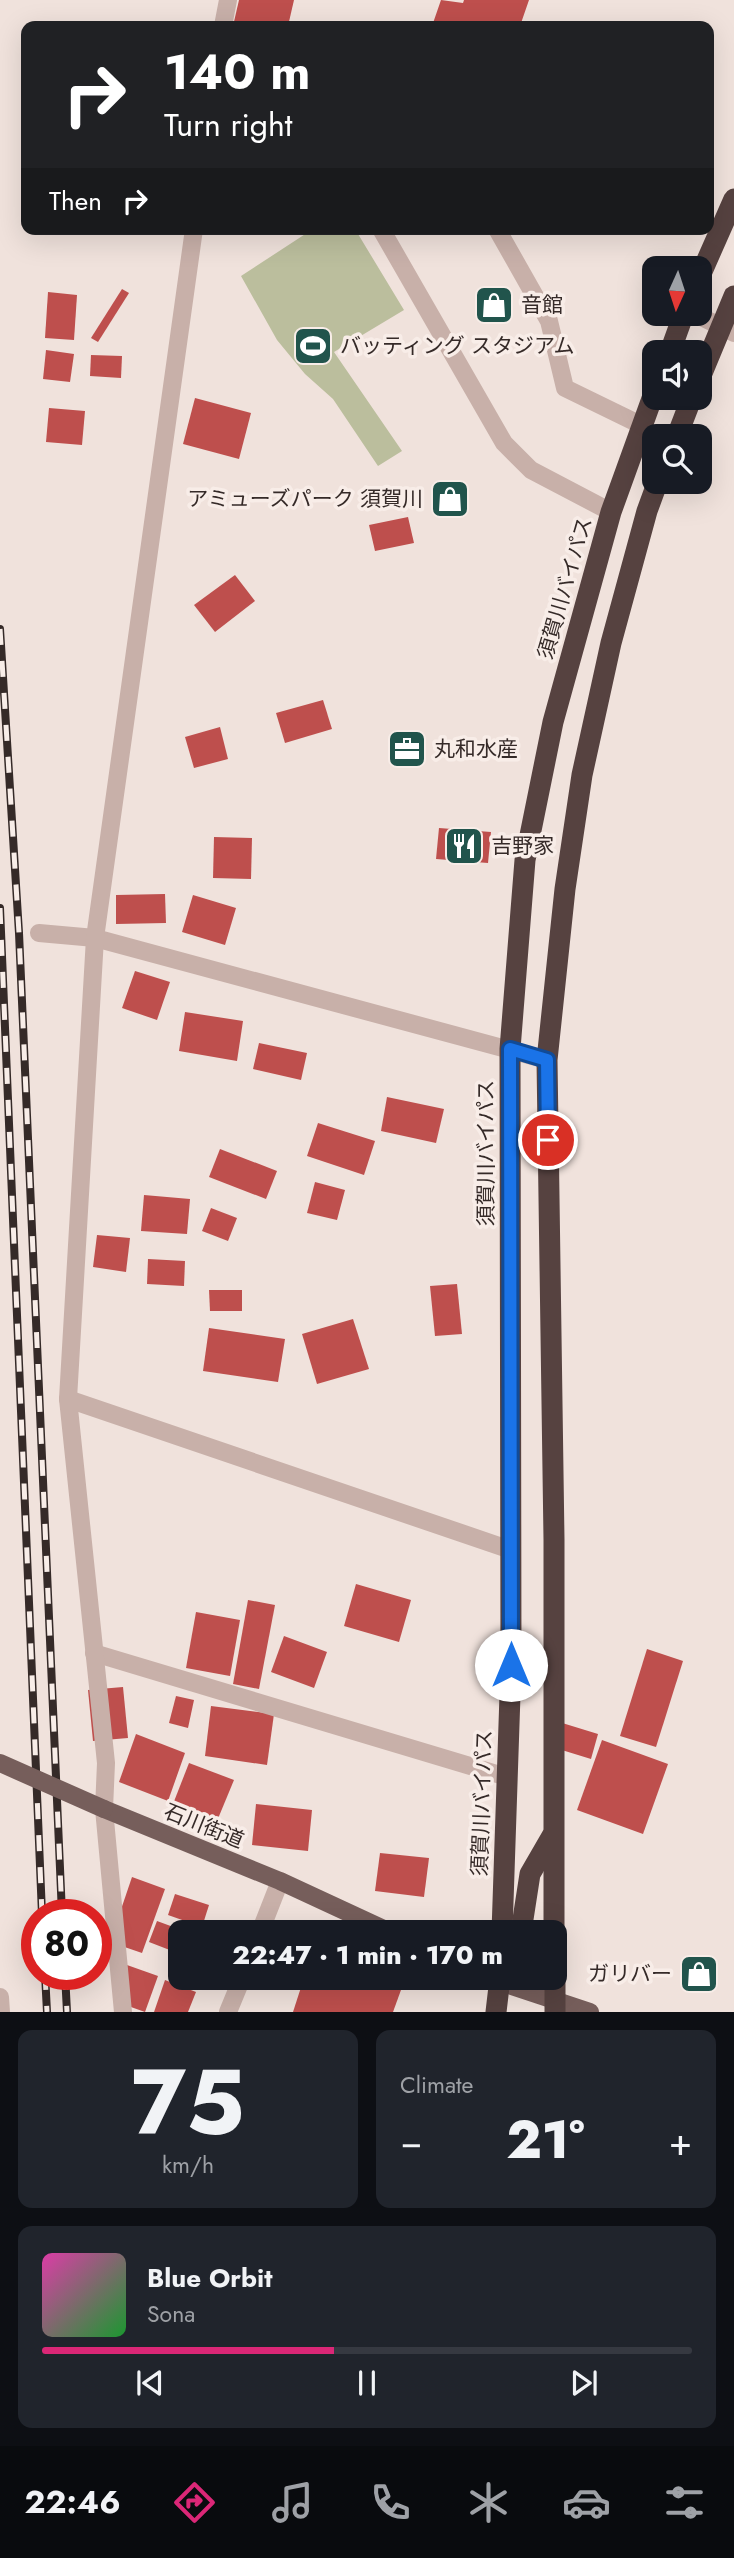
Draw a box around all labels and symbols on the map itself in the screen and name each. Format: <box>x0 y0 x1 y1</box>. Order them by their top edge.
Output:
north arrow <box>642 256 712 326</box>
shop icon: 音館 <box>473 284 515 326</box>
place label: 音館 <box>521 290 563 320</box>
sports icon: バッティング スタジアム <box>292 325 334 367</box>
place label: バッティング スタジアム <box>340 331 575 361</box>
shop icon: アミューズパーク 須賀川 <box>429 478 471 520</box>
place label: アミューズパーク 須賀川 <box>187 484 423 514</box>
street label: 須賀川バイパス <box>530 513 600 663</box>
office icon: 丸和水産 <box>386 728 428 770</box>
place label: 丸和水産 <box>434 734 518 764</box>
restaurant icon: 吉野家 <box>443 825 485 867</box>
place label: 吉野家 <box>491 831 554 861</box>
street label: 須賀川バイパス <box>471 1080 501 1226</box>
pin <box>518 1110 578 1170</box>
position arrow <box>474 1628 548 1702</box>
street label: 須賀川バイパス <box>464 1729 500 1877</box>
street label: 石川街道 <box>159 1796 249 1856</box>
speed limit sign: 80 <box>21 1899 112 1990</box>
shop icon: ガリバー <box>678 1953 720 1995</box>
place label: ガリバー <box>588 1959 672 1989</box>

